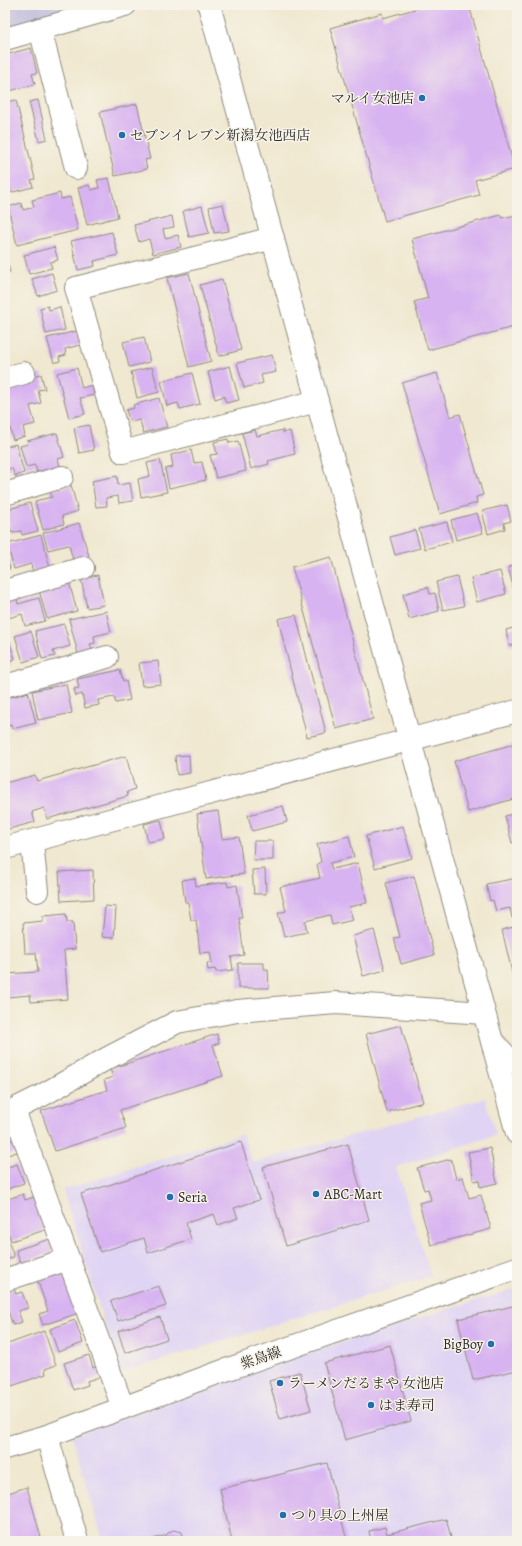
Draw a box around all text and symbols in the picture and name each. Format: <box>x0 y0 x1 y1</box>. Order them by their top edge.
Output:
place label: マルイ女池店 <box>331 89 414 108</box>
marker: マルイ女池店 <box>417 93 427 103</box>
place label: セブンイレブン新潟女池西店 <box>130 126 310 145</box>
marker: セブンイレブン新潟女池西店 <box>117 130 127 140</box>
place label: ABC-Mart <box>323 1185 382 1204</box>
place label: Seria <box>178 1188 208 1207</box>
marker: ABC-Mart <box>311 1189 321 1199</box>
marker: Seria <box>165 1192 175 1202</box>
place label: BigBoy <box>443 1335 484 1354</box>
marker: BigBoy <box>486 1339 496 1349</box>
street label: 紫鳥線 <box>238 1342 284 1374</box>
place label: ラーメンだるまや 女池店 <box>288 1374 444 1393</box>
marker: ラーメンだるまや 女池店 <box>275 1378 285 1388</box>
place label: はま寿司 <box>379 1396 435 1415</box>
marker: はま寿司 <box>366 1400 376 1410</box>
place label: つり具の上州屋 <box>291 1506 389 1525</box>
marker: つり具の上州屋 <box>278 1510 288 1520</box>

